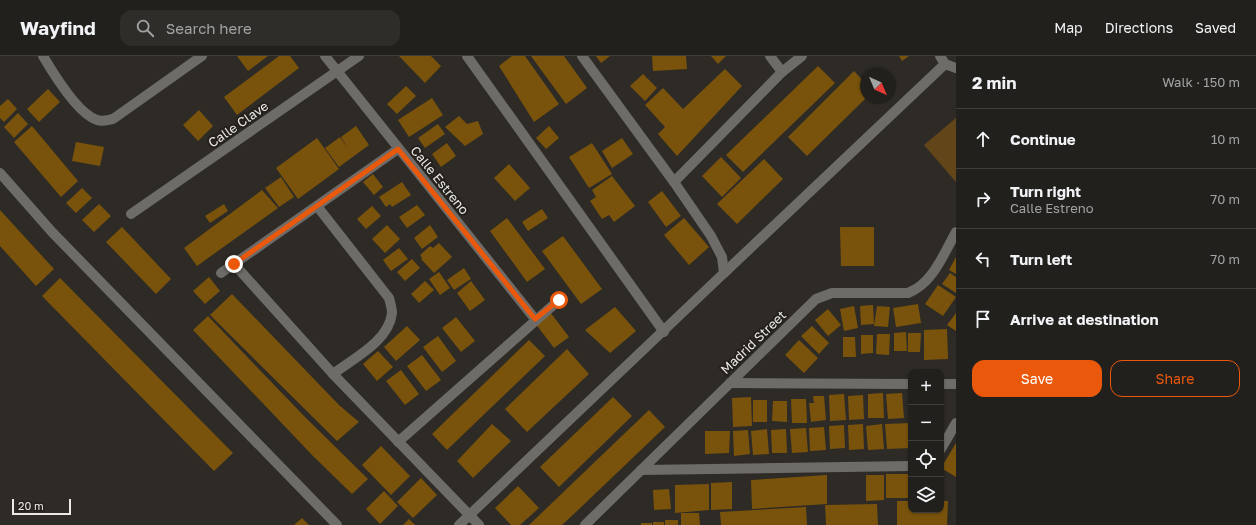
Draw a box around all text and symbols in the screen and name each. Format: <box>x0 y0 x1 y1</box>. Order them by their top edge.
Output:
search box <box>120 10 400 46</box>
text: Wayfind <box>20 16 96 39</box>
icon: search <box>134 17 156 39</box>
text: Search here <box>166 19 252 37</box>
text: Map <box>1054 19 1083 36</box>
text: Directions <box>1105 19 1173 36</box>
text: Saved <box>1195 19 1236 36</box>
north arrow <box>860 68 896 104</box>
text: 2 min <box>972 72 1016 93</box>
text: Walk · 150 m <box>1162 74 1240 90</box>
street label: Calle Clave <box>205 97 271 151</box>
icon: ahead <box>972 128 994 150</box>
text: Continue <box>1010 130 1076 148</box>
text: 10 m <box>1211 131 1240 147</box>
street label: Calle Estreno <box>408 143 473 218</box>
text: Turn right <box>1010 182 1081 200</box>
icon: right <box>972 188 994 210</box>
text: 70 m <box>1210 191 1240 207</box>
text: Calle Estreno <box>1010 200 1093 216</box>
icon: left <box>972 248 994 270</box>
text: Turn left <box>1010 250 1072 268</box>
text: 70 m <box>1210 251 1240 267</box>
route end <box>225 255 243 273</box>
route start <box>550 291 568 309</box>
street label: Madrid Street <box>717 307 789 377</box>
icon: arrive <box>972 308 994 330</box>
text: Arrive at destination <box>1010 310 1159 328</box>
button: Save <box>972 360 1102 397</box>
button: Share <box>1110 360 1240 397</box>
map controls <box>908 369 944 513</box>
button: + <box>908 369 944 405</box>
button: − <box>908 405 944 441</box>
button: locate <box>908 441 944 477</box>
button: layers <box>908 477 944 513</box>
scale bar <box>12 497 71 516</box>
text: 20 m <box>18 499 44 512</box>

